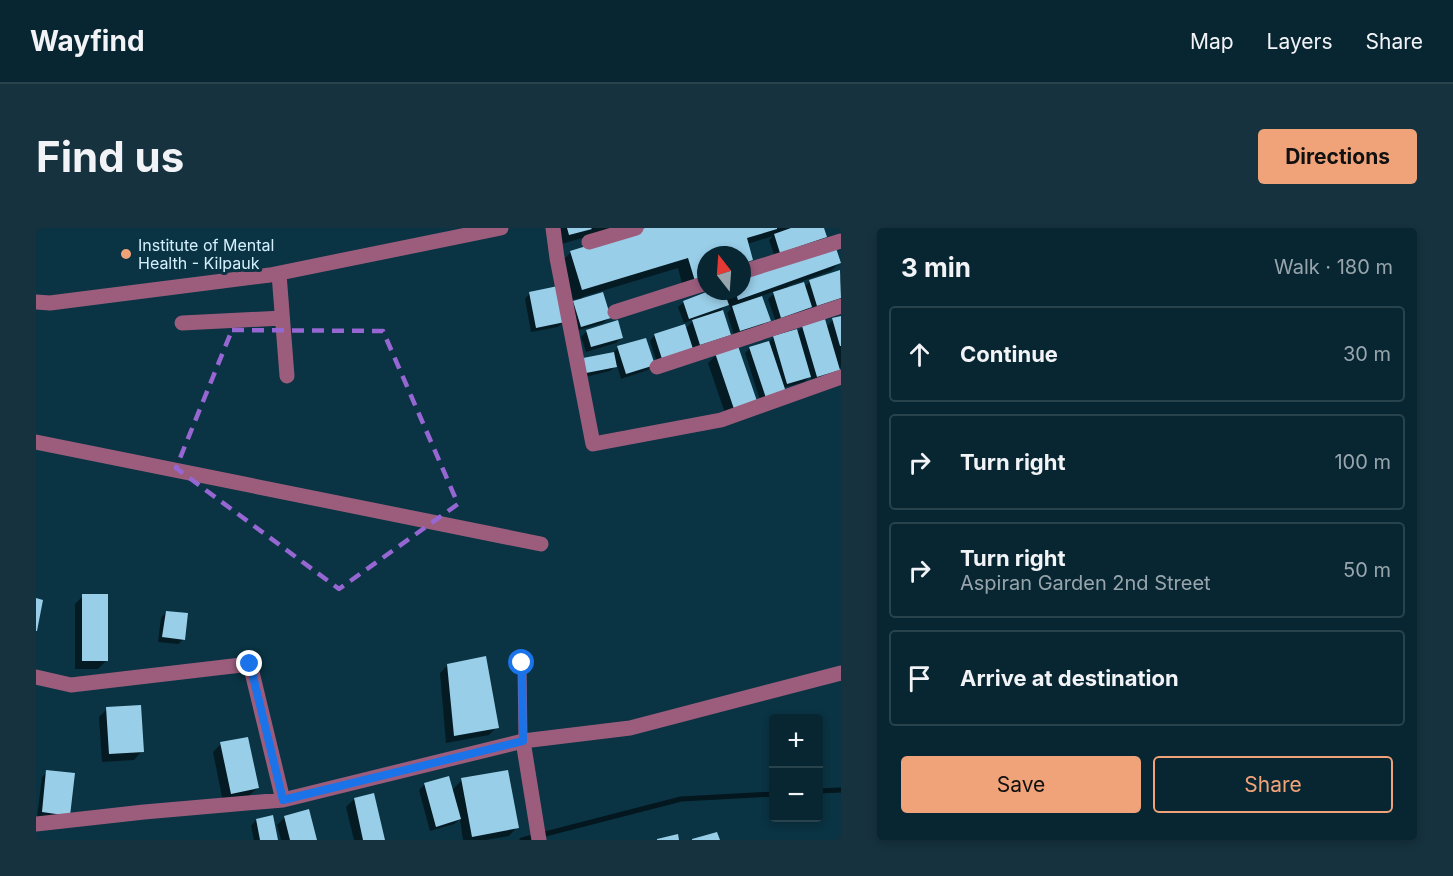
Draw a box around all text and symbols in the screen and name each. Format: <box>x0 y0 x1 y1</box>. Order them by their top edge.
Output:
text: Wayfind <box>30 24 145 58</box>
text: Map <box>1190 29 1234 54</box>
text: Layers <box>1267 29 1333 54</box>
text: Share <box>1366 29 1423 54</box>
button: Directions <box>1258 129 1417 184</box>
text: Find us <box>36 131 184 182</box>
place label: Institute of Mental Health - Kilpauk <box>138 235 274 273</box>
north arrow <box>697 246 751 300</box>
marker: Institute of Mental Health - Kilpauk <box>119 247 133 261</box>
text: 3 min <box>901 252 971 283</box>
text: Walk · 180 m <box>1274 255 1393 279</box>
icon: ahead <box>903 338 936 371</box>
text: Continue <box>960 341 1058 367</box>
text: 30 m <box>1343 342 1391 366</box>
icon: right <box>903 446 936 479</box>
text: Turn right <box>960 449 1066 475</box>
text: 100 m <box>1334 450 1391 474</box>
text: Turn right <box>960 545 1066 571</box>
icon: right <box>903 554 936 587</box>
text: 50 m <box>1343 558 1391 582</box>
text: Aspiran Garden 2nd Street <box>960 571 1211 595</box>
route start <box>508 649 534 675</box>
route end <box>236 650 262 676</box>
icon: arrive <box>903 662 936 695</box>
text: Arrive at destination <box>960 665 1179 691</box>
map controls <box>769 714 823 822</box>
button: + <box>769 714 823 768</box>
button: Save <box>901 756 1141 813</box>
button: Share <box>1153 756 1393 813</box>
button: − <box>769 768 823 822</box>

